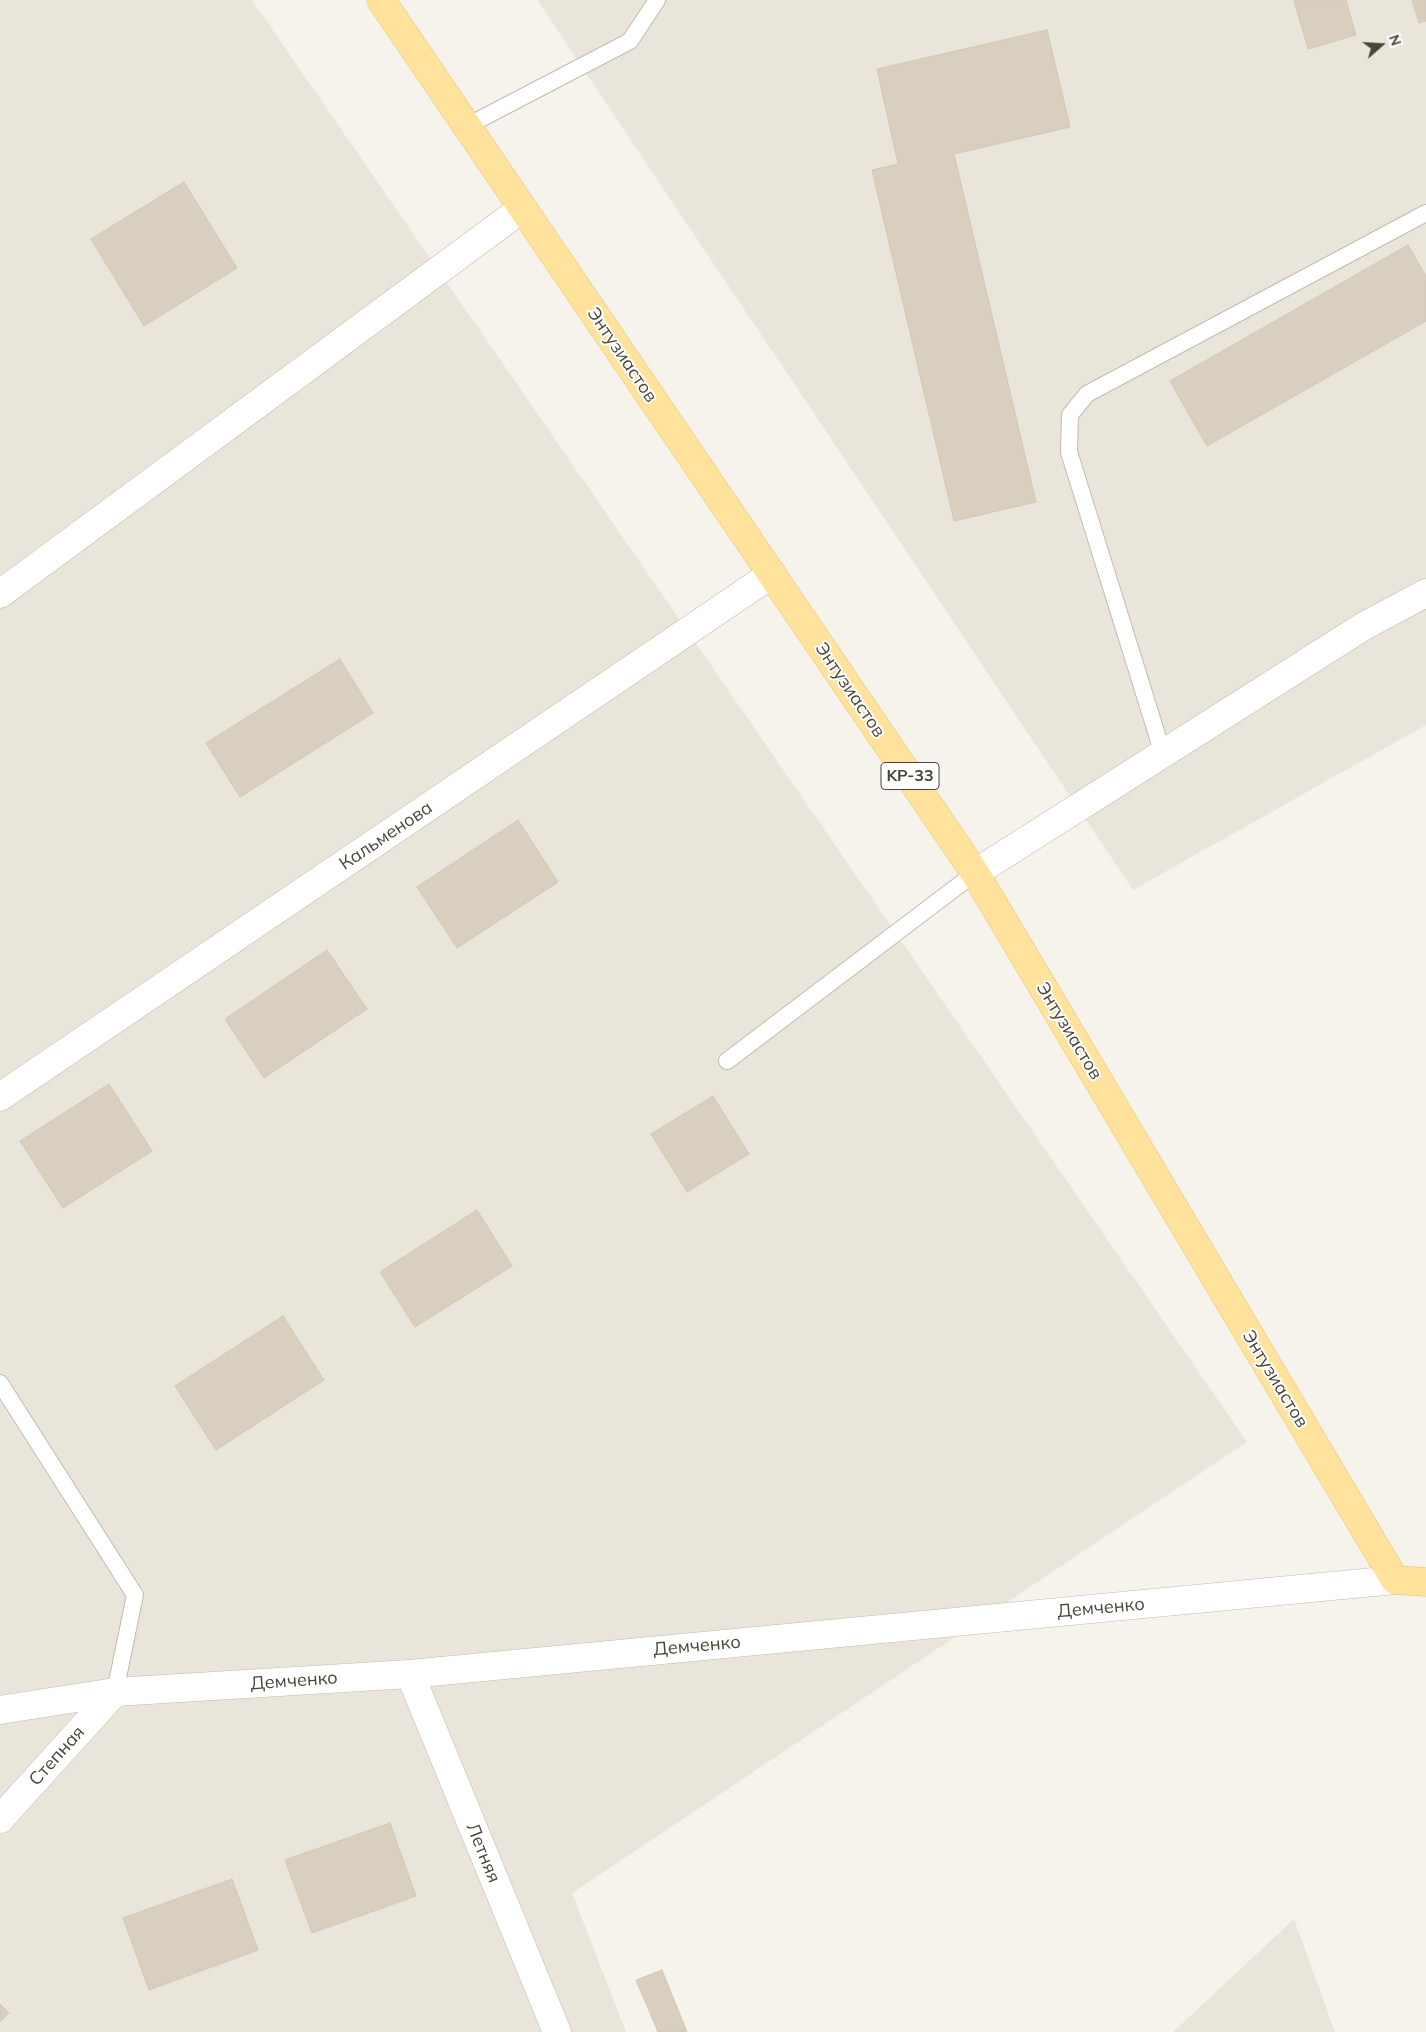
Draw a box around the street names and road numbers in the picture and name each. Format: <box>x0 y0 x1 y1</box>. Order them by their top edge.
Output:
street label: Энтузиастов <box>582 303 662 407</box>
street label: Энтузиастов <box>810 638 890 742</box>
road number: KP-33 <box>881 762 939 789</box>
street label: Кальменова <box>335 797 437 875</box>
street label: Энтузиастов <box>1031 978 1107 1084</box>
street label: Энтузиастов <box>1237 1326 1313 1432</box>
street label: Демченко <box>1056 1593 1146 1623</box>
street label: Демченко <box>652 1631 742 1661</box>
street label: Демченко <box>250 1667 338 1695</box>
street label: Степная <box>25 1722 89 1790</box>
street label: Летняя <box>461 1820 505 1886</box>

